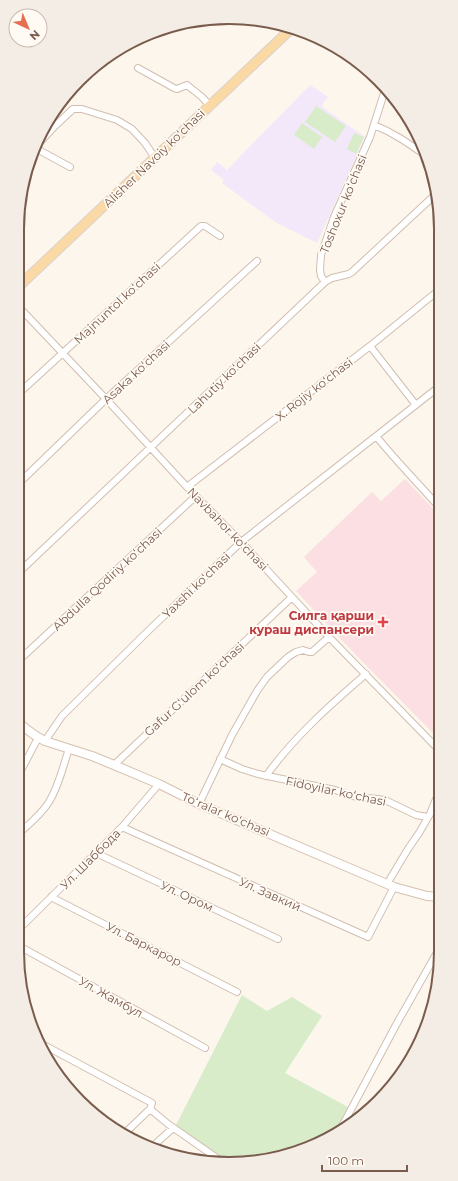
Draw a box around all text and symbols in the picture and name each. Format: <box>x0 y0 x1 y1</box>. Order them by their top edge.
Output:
north arrow <box>8 8 48 48</box>
text: N <box>27 27 43 43</box>
street label: Alisher Navoiy koʻchasi <box>100 105 208 211</box>
street label: Toshoxur koʻchasi <box>316 152 370 256</box>
street label: Majnuntol koʻchasi <box>71 259 163 347</box>
street label: Asaka koʻchasi <box>99 337 173 407</box>
street label: Lahutiy koʻchasi <box>184 339 264 417</box>
street label: X. Rojiy koʻchasi <box>272 354 356 424</box>
street label: Navbahor koʻchasi <box>184 484 272 574</box>
street label: Abdulla Qodiriy koʻchasi <box>49 524 165 634</box>
street label: Yaxshi koʻchasi <box>159 549 233 621</box>
place label: Силга қарши кураш диспансери <box>249 608 374 637</box>
marker: Силга қарши кураш диспансери <box>377 616 389 628</box>
street label: Gafur Gʻulom koʻchasi <box>141 639 247 739</box>
street label: Fidoyilar koʻchasi <box>284 773 388 809</box>
street label: Toʻralar koʻchasi <box>180 789 272 839</box>
street label: Ул. Шаббода <box>57 826 123 892</box>
street label: Ул. Завкий <box>237 874 303 914</box>
street label: Ул. Ором <box>158 877 216 915</box>
street label: Ул. Баркарор <box>104 918 184 970</box>
street label: Ул. Жамбул <box>76 973 146 1021</box>
scale bar <box>322 1147 407 1173</box>
text: 100 m <box>328 1153 364 1168</box>

